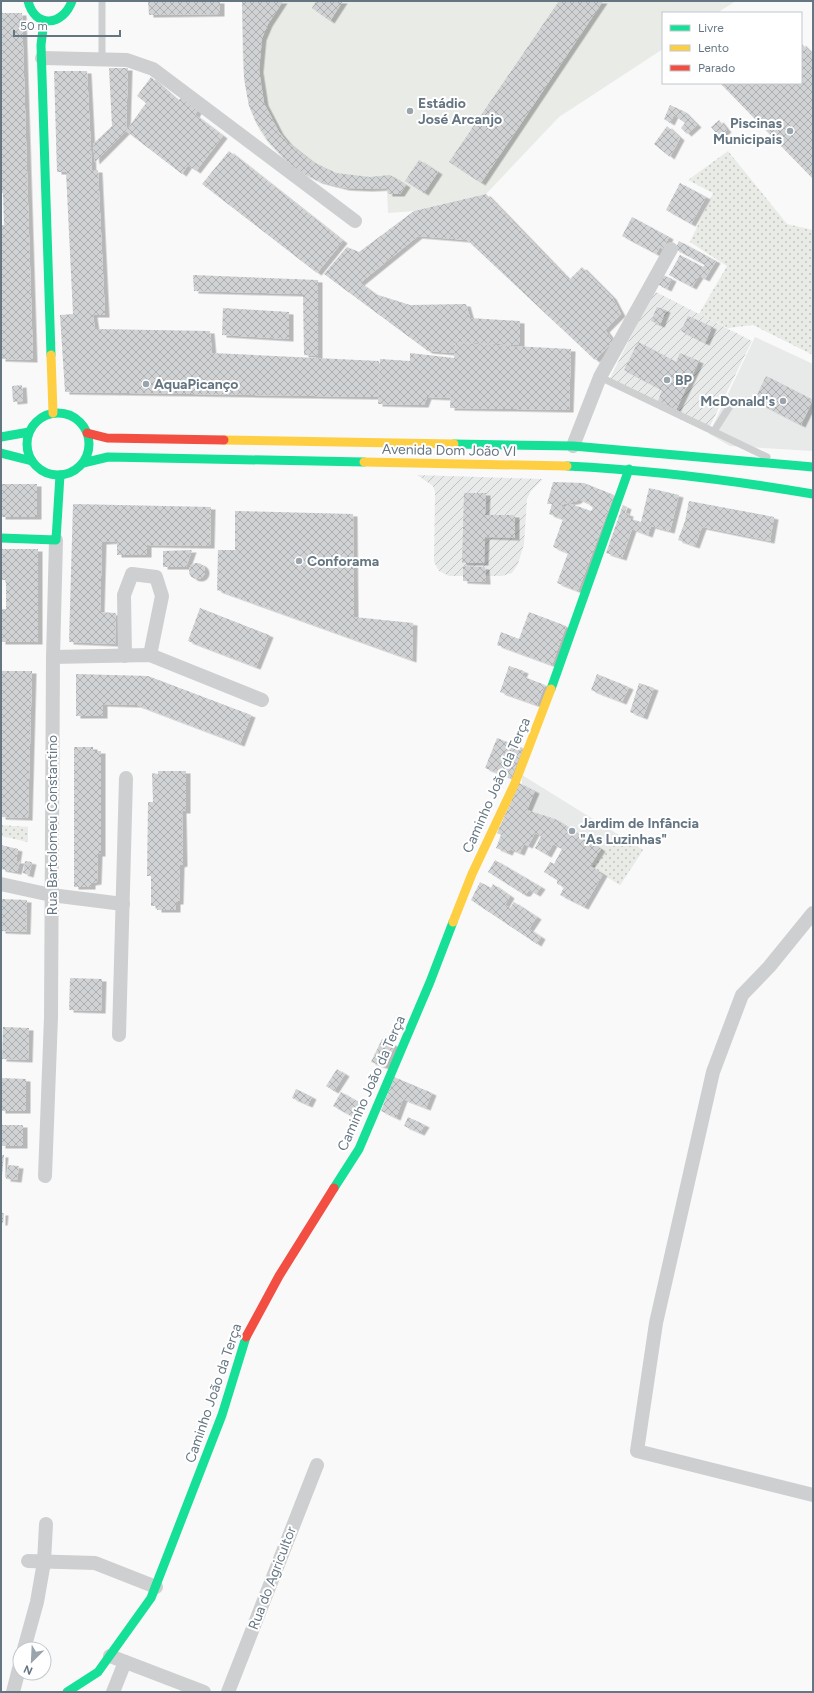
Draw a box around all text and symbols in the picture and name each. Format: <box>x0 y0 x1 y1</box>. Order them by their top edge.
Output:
scale bar <box>14 12 120 38</box>
legend <box>662 12 802 84</box>
text: 50 m <box>20 19 48 33</box>
text: Livre <box>698 21 724 35</box>
text: Lento <box>698 41 729 55</box>
text: Parado <box>698 61 735 75</box>
place label: Estádio José Arcanjo <box>418 95 502 128</box>
marker: Estádio José Arcanjo <box>405 106 415 116</box>
place label: Piscinas Municipais <box>713 115 782 148</box>
marker: Piscinas Municipais <box>785 126 795 136</box>
place label: BP <box>675 372 693 389</box>
marker: BP <box>662 375 672 385</box>
place label: AquaPicanço <box>154 376 239 393</box>
marker: AquaPicanço <box>141 379 151 389</box>
place label: McDonald's <box>700 393 775 410</box>
marker: McDonald's <box>778 396 788 406</box>
street label: Avenida Dom João VI <box>382 441 516 460</box>
place label: Conforama <box>307 553 379 570</box>
marker: Conforama <box>294 556 304 566</box>
street label: Caminho João da Terça <box>459 715 534 856</box>
street label: Rua Bartolomeu Constantino <box>44 735 61 915</box>
place label: Jardim de Infância "As Luzinhas" <box>580 815 699 848</box>
marker: Jardim de Infância "As Luzinhas" <box>567 826 577 836</box>
street label: Caminho João da Terça <box>334 1013 409 1154</box>
street label: Caminho João da Terça <box>182 1321 245 1465</box>
street label: Rua do Agricultor <box>245 1524 300 1632</box>
north arrow <box>12 1641 52 1681</box>
text: N <box>22 1662 35 1677</box>

